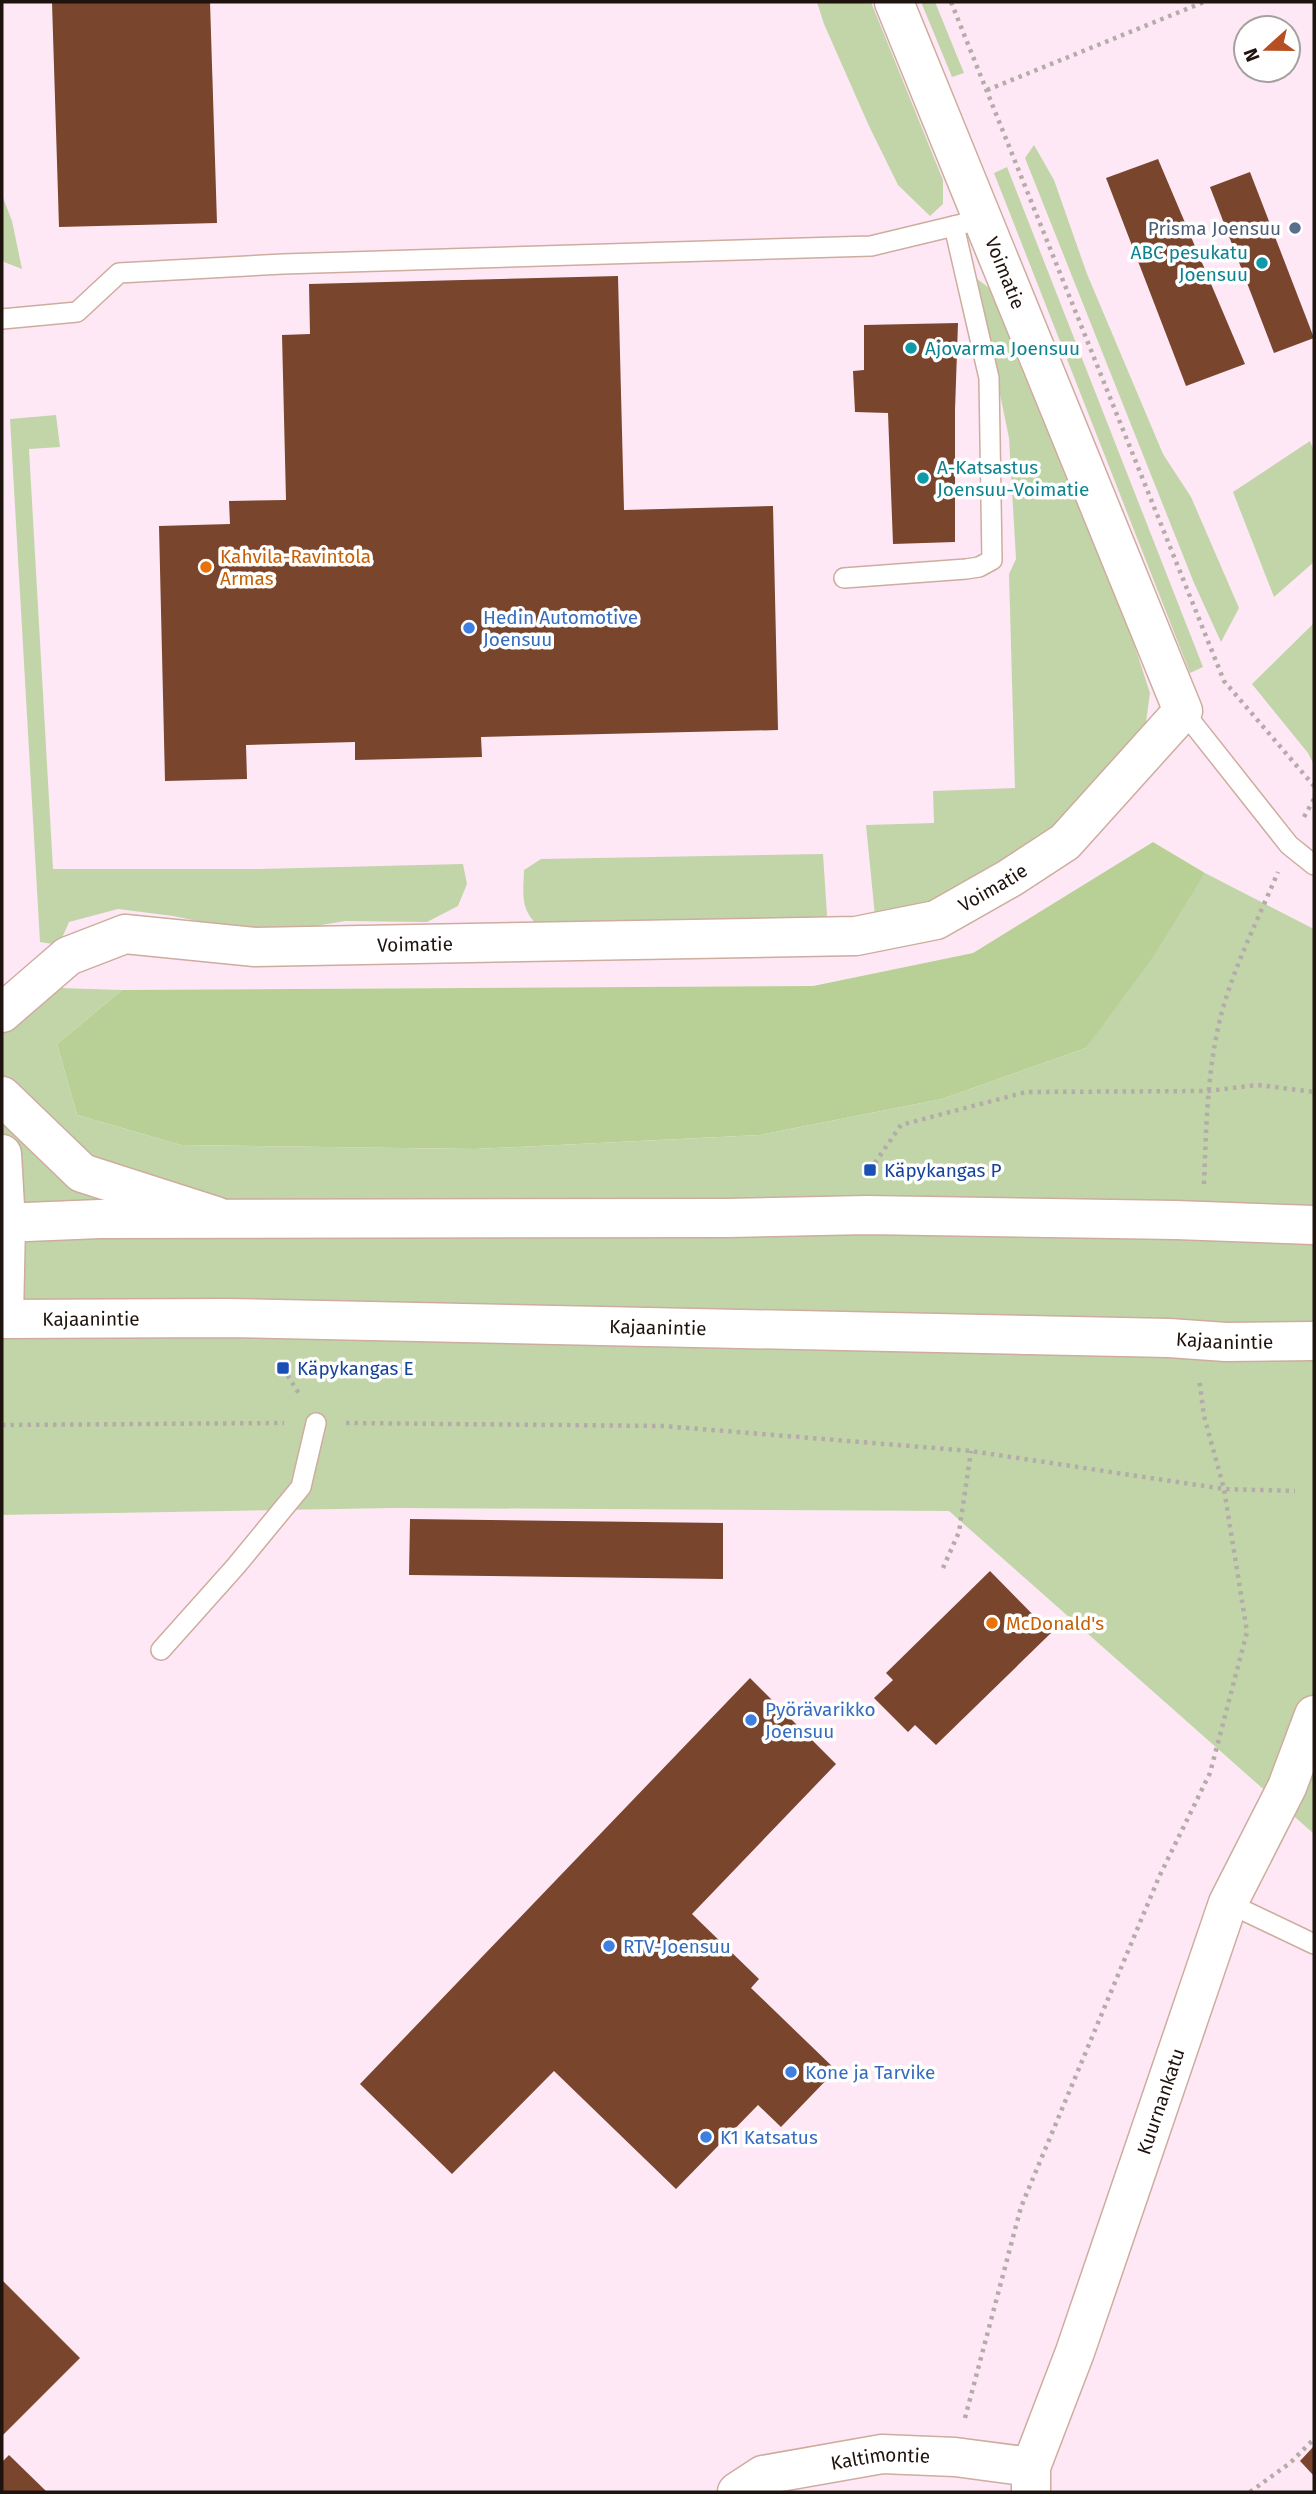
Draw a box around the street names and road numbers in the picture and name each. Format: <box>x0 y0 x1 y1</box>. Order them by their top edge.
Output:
street label: Voimatie <box>980 234 1030 312</box>
street label: Voimatie <box>954 858 1031 916</box>
street label: Voimatie <box>377 932 453 956</box>
street label: Kajaanintie <box>42 1307 140 1330</box>
street label: Kajaanintie <box>609 1315 707 1340</box>
street label: Kajaanintie <box>1175 1327 1273 1354</box>
street label: Kuurnankatu <box>1132 2045 1189 2157</box>
street label: Kaltimontie <box>829 2442 931 2474</box>

